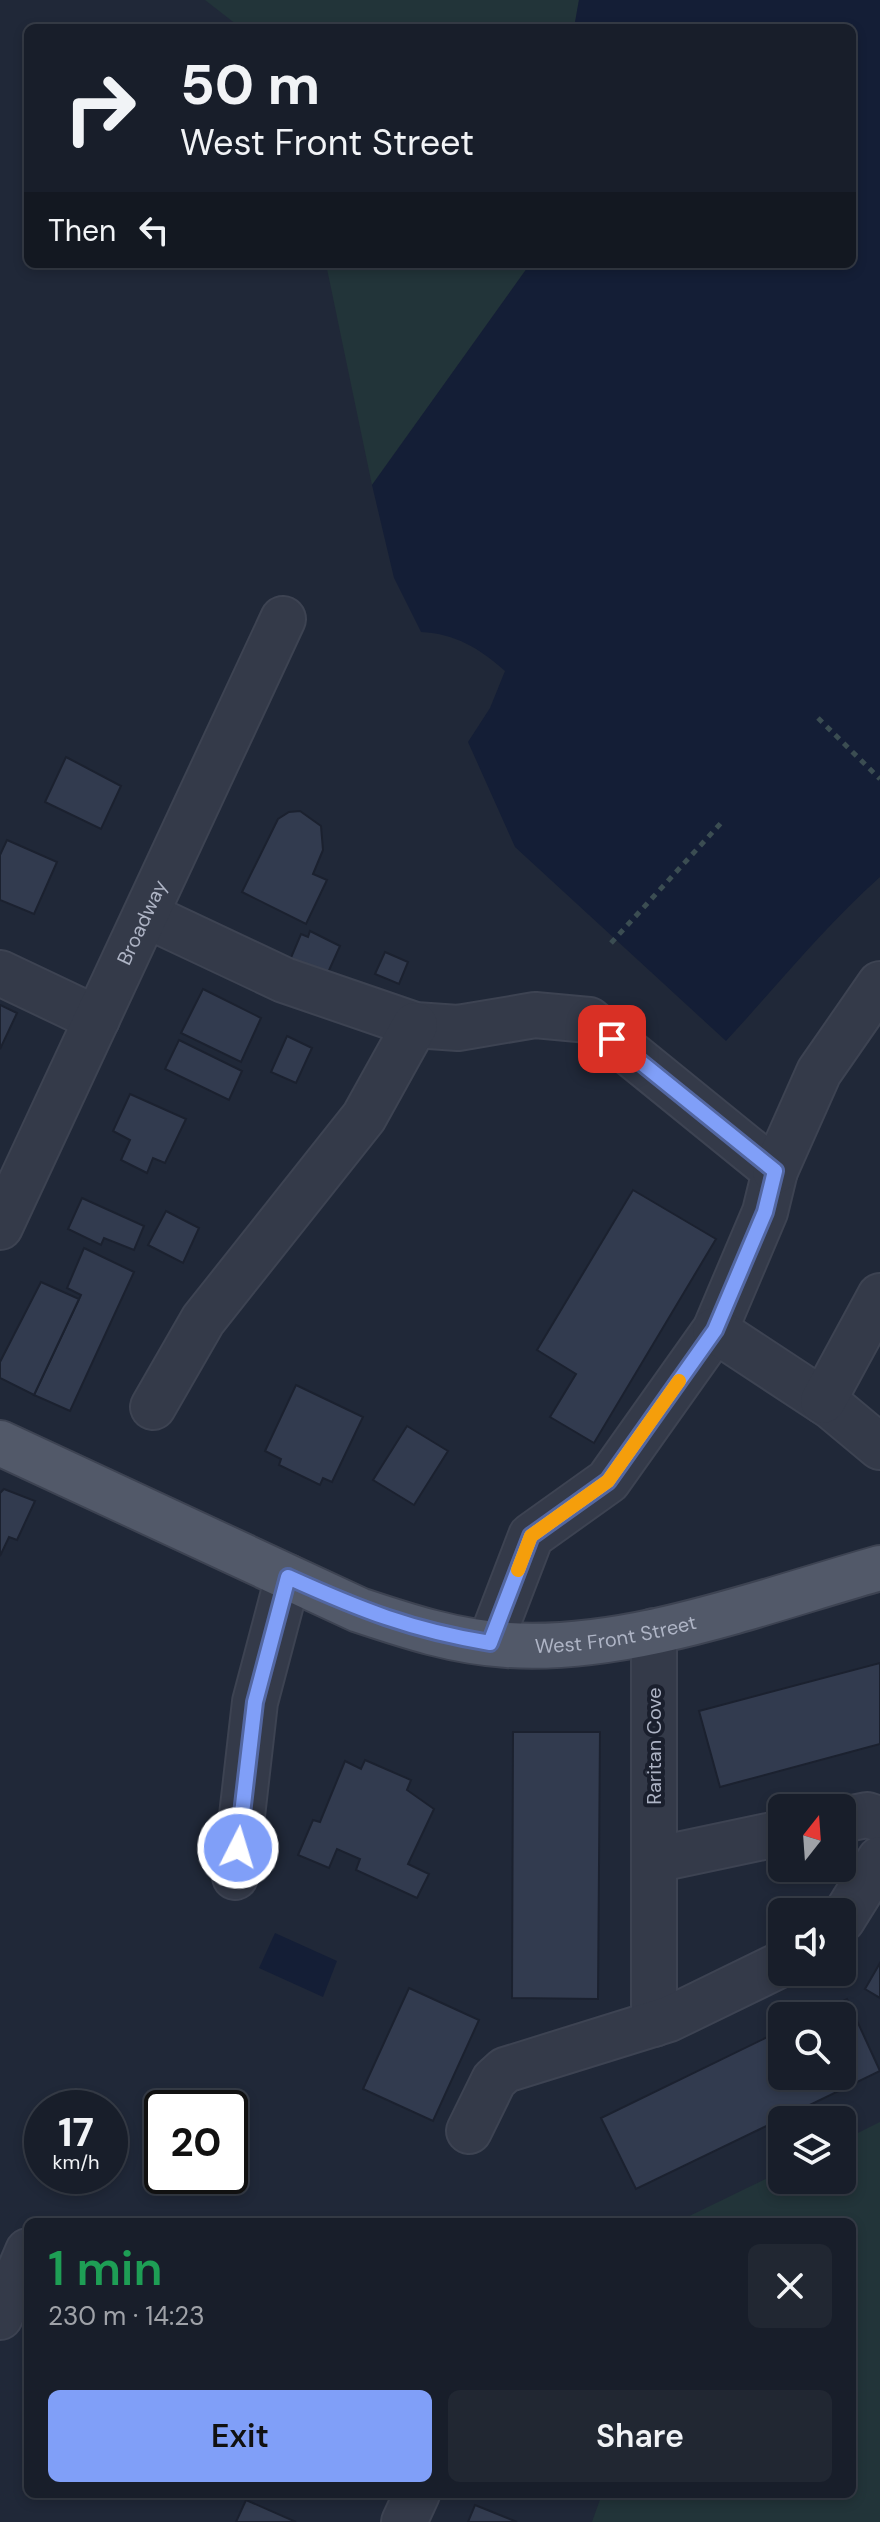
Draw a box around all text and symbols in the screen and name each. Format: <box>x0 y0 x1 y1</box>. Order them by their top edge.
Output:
text: 50 m <box>180 48 320 121</box>
icon: right <box>48 56 152 160</box>
text: West Front Street <box>180 119 474 166</box>
icon: left <box>132 208 176 252</box>
text: Then <box>48 211 116 250</box>
street label: Broadway <box>111 876 173 969</box>
pin <box>578 1005 646 1073</box>
icon: arrive <box>590 1017 634 1061</box>
street label: West Front Street <box>534 1609 699 1659</box>
street label: Raritan Cove <box>641 1687 667 1805</box>
north arrow <box>768 1794 856 1882</box>
map controls <box>768 1794 856 2194</box>
position arrow <box>196 1806 280 1890</box>
button: sound <box>768 1898 856 1986</box>
button: search <box>768 2002 856 2090</box>
speed limit sign: 20 <box>144 2090 248 2194</box>
text: 17 <box>58 2106 94 2158</box>
button: layers <box>768 2106 856 2194</box>
text: km/h <box>52 2149 100 2175</box>
text: 1 min <box>48 2237 163 2300</box>
button: close <box>748 2244 832 2328</box>
text: 230 m · 14:23 <box>48 2299 205 2333</box>
button: Exit <box>48 2390 432 2482</box>
button: Share <box>448 2390 832 2482</box>

